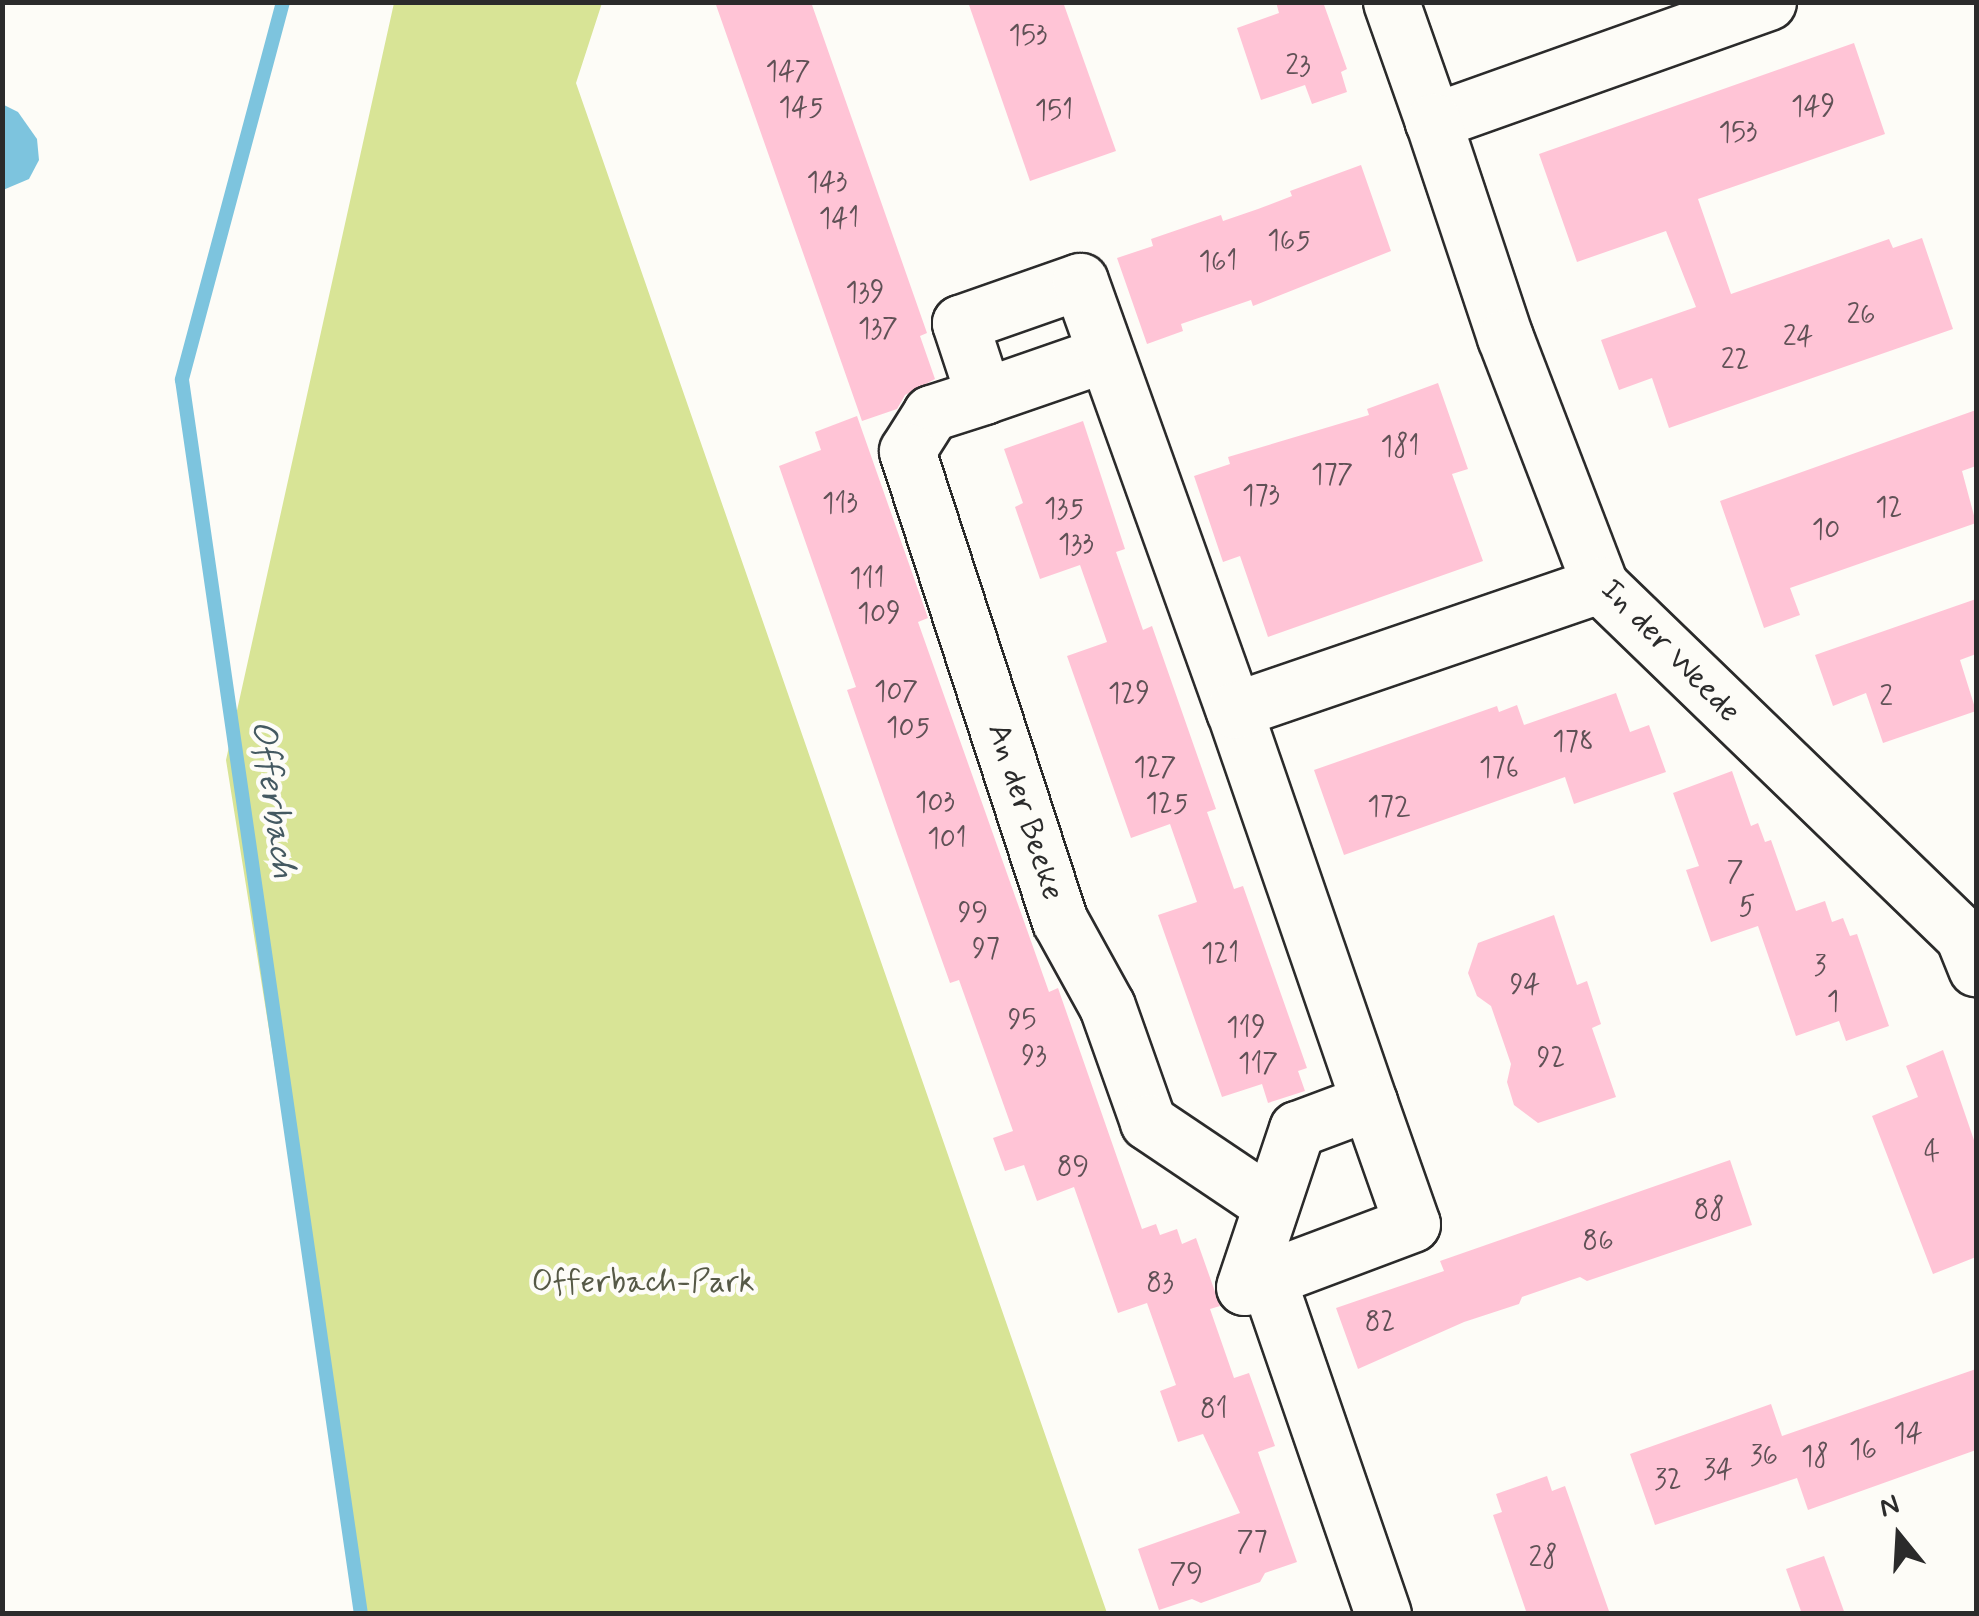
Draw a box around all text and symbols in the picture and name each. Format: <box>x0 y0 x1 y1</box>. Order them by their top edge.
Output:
house number: 153 <box>1009 20 1047 54</box>
house number: 23 <box>1285 50 1311 84</box>
house number: 147 <box>765 56 811 90</box>
house number: 149 <box>1791 91 1835 125</box>
house number: 145 <box>778 92 824 126</box>
house number: 151 <box>1035 95 1073 129</box>
house number: 153 <box>1719 117 1757 151</box>
house number: 143 <box>807 167 847 201</box>
house number: 141 <box>819 203 859 237</box>
house number: 165 <box>1267 225 1311 259</box>
house number: 161 <box>1199 246 1237 280</box>
house number: 139 <box>845 277 885 311</box>
house number: 26 <box>1846 299 1876 333</box>
house number: 137 <box>858 313 898 347</box>
house number: 24 <box>1783 321 1813 355</box>
house number: 22 <box>1721 344 1749 378</box>
house number: 181 <box>1381 431 1419 465</box>
house number: 177 <box>1311 459 1353 493</box>
house number: 173 <box>1242 480 1280 514</box>
house number: 113 <box>822 488 858 522</box>
house number: 12 <box>1875 492 1903 526</box>
house number: 135 <box>1044 493 1084 527</box>
house number: 10 <box>1812 514 1840 548</box>
house number: 133 <box>1058 529 1094 563</box>
house number: 111 <box>849 563 885 597</box>
street label: In der Weede <box>1593 572 1747 730</box>
house number: 109 <box>857 598 901 632</box>
house number: 107 <box>874 676 918 710</box>
house number: 129 <box>1108 678 1150 712</box>
house number: 2 <box>1879 681 1893 715</box>
house number: 105 <box>886 712 930 746</box>
water label: Offerbach <box>241 717 305 881</box>
street label: An der Beeke <box>979 720 1071 904</box>
house number: 178 <box>1552 726 1594 760</box>
house number: 127 <box>1134 752 1176 786</box>
house number: 176 <box>1479 752 1519 786</box>
house number: 103 <box>915 787 955 821</box>
house number: 125 <box>1146 788 1188 822</box>
house number: 172 <box>1367 791 1411 825</box>
house number: 101 <box>927 823 967 857</box>
house number: 7 <box>1727 856 1743 890</box>
house number: 5 <box>1739 891 1755 925</box>
house number: 99 <box>958 897 988 931</box>
house number: 97 <box>972 933 1000 967</box>
house number: 121 <box>1201 938 1239 972</box>
house number: 3 <box>1814 950 1826 984</box>
house number: 94 <box>1510 969 1540 1003</box>
house number: 1 <box>1827 986 1839 1020</box>
house number: 95 <box>1008 1004 1036 1038</box>
house number: 119 <box>1226 1012 1266 1046</box>
house number: 93 <box>1021 1040 1047 1074</box>
house number: 92 <box>1537 1042 1565 1076</box>
house number: 117 <box>1238 1048 1278 1082</box>
house number: 4 <box>1924 1136 1940 1170</box>
house number: 89 <box>1057 1151 1089 1185</box>
house number: 88 <box>1693 1194 1725 1228</box>
house number: 86 <box>1582 1225 1614 1259</box>
park label: Offerbach-Park <box>531 1263 755 1301</box>
house number: 83 <box>1146 1267 1174 1301</box>
house number: 82 <box>1365 1306 1395 1340</box>
house number: 81 <box>1200 1393 1228 1427</box>
house number: 14 <box>1893 1418 1923 1452</box>
house number: 16 <box>1849 1434 1877 1468</box>
house number: 36 <box>1750 1440 1778 1474</box>
house number: 18 <box>1801 1441 1829 1475</box>
house number: 34 <box>1703 1454 1733 1488</box>
house number: 32 <box>1654 1464 1682 1498</box>
north arrow <box>1849 1486 1949 1586</box>
text: N <box>1875 1487 1904 1527</box>
house number: 77 <box>1236 1526 1268 1560</box>
house number: 28 <box>1528 1542 1558 1576</box>
house number: 79 <box>1169 1558 1203 1592</box>

